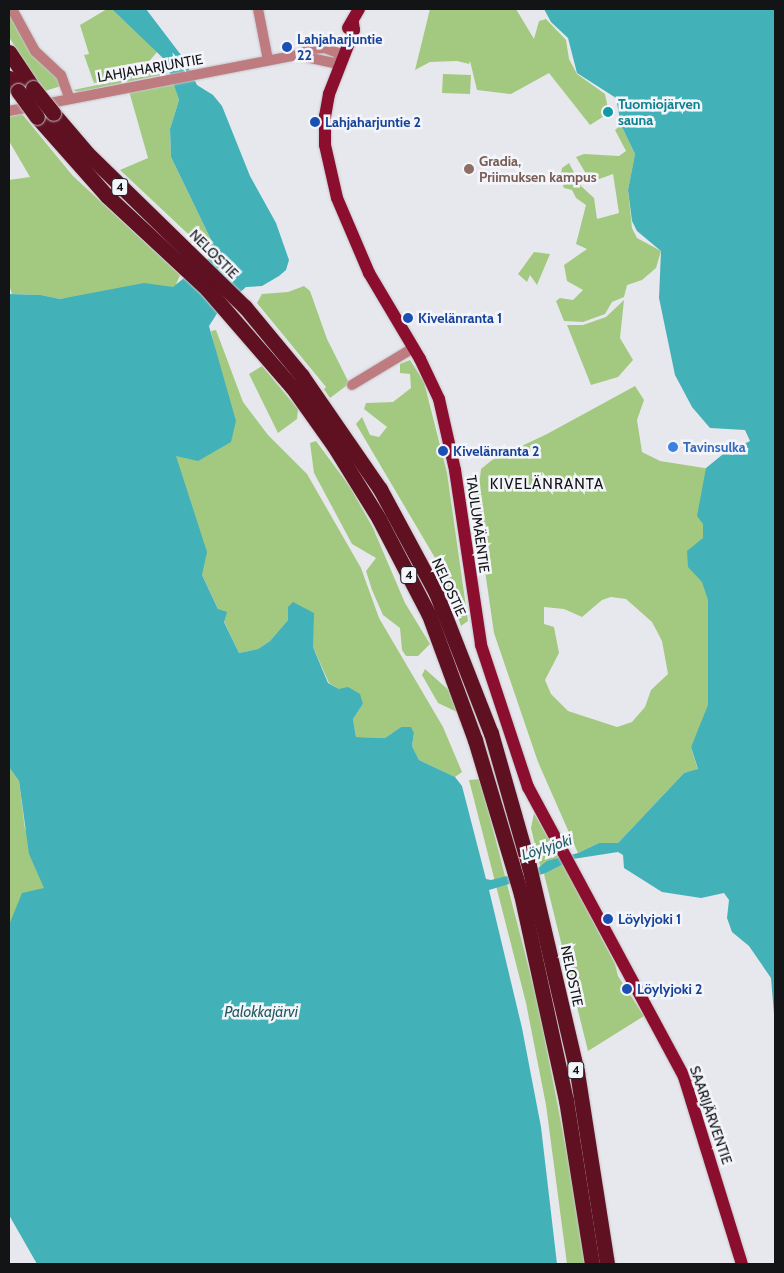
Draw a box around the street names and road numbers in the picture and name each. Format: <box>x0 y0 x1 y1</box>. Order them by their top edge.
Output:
street label: LAHJAHARJUNTIE <box>96 50 204 86</box>
road number: 4 <box>111 178 129 196</box>
street label: NELOSTIE <box>186 226 242 282</box>
street label: TAULUMÄENTIE <box>463 474 493 574</box>
street label: NELOSTIE <box>428 555 470 619</box>
road number: 4 <box>400 566 418 584</box>
street label: NELOSTIE <box>557 944 587 1008</box>
road number: 4 <box>567 1060 585 1080</box>
street label: SAARIJÄRVENTIE <box>686 1064 736 1166</box>

